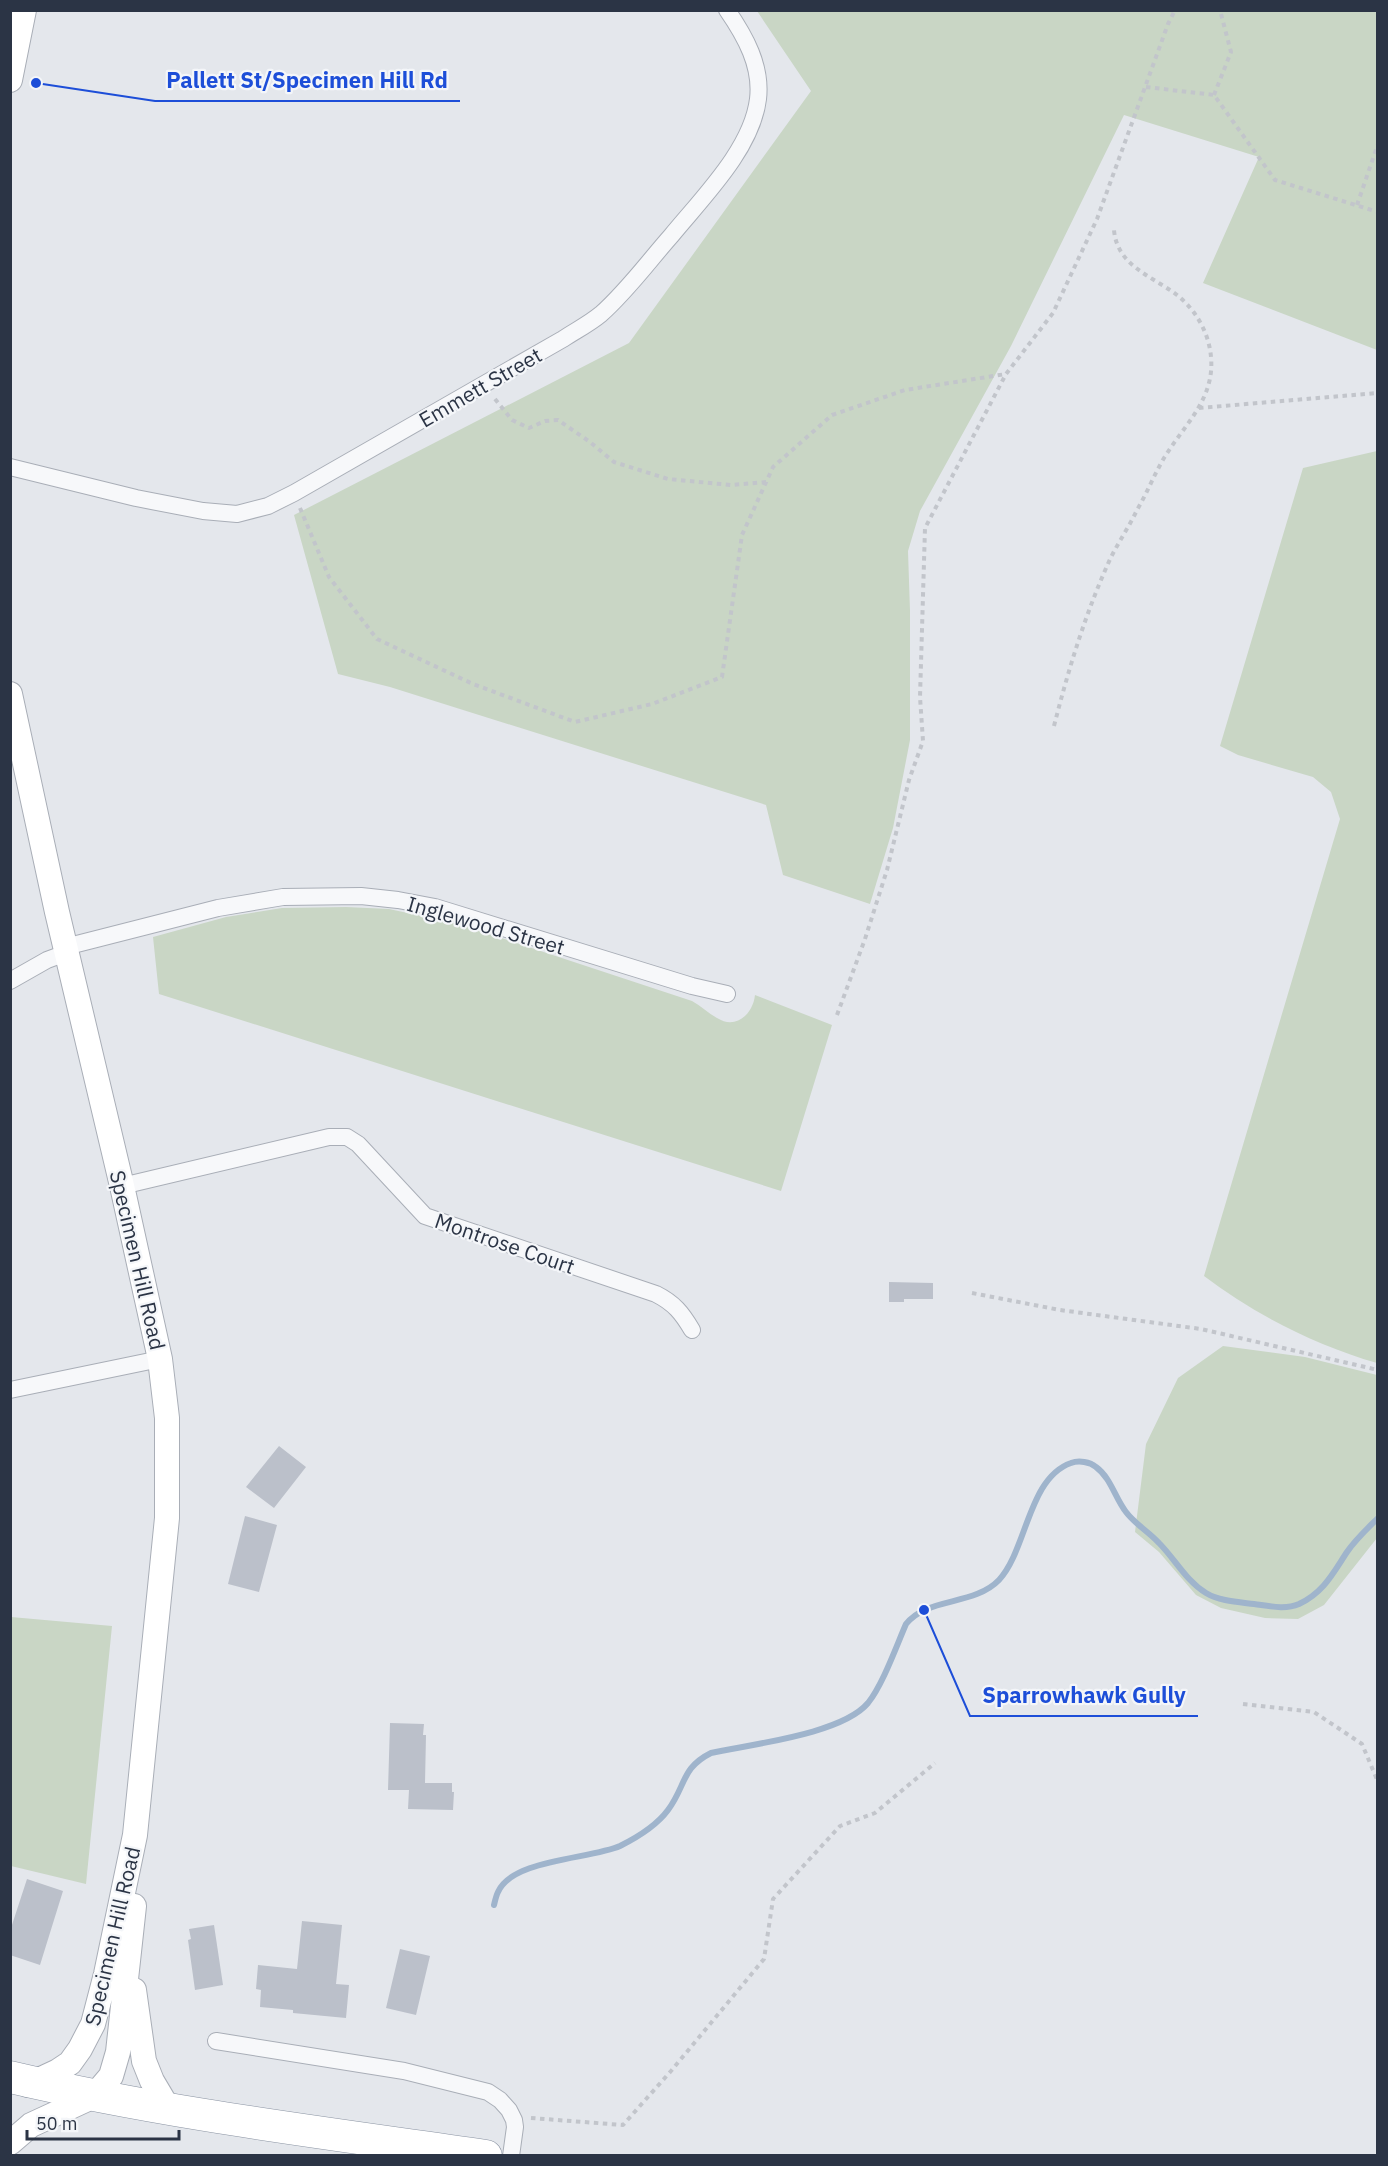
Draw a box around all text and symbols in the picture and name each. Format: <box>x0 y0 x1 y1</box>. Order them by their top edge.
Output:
callout: Pallett St/Specimen Hill Rd <box>155 61 460 101</box>
text: Pallett St/Specimen Hill Rd <box>166 65 448 94</box>
street label: Emmett Street <box>413 340 547 434</box>
street label: Inglewood Street <box>404 889 568 961</box>
street label: Specimen Hill Road <box>104 1168 172 1352</box>
street label: Montrose Court <box>431 1206 579 1280</box>
callout: Sparrowhawk Gully <box>970 1676 1198 1716</box>
text: Sparrowhawk Gully <box>982 1680 1186 1709</box>
street label: Specimen Hill Road <box>78 1844 146 2028</box>
scale bar <box>27 2103 178 2141</box>
text: 50 m <box>36 2112 78 2135</box>

